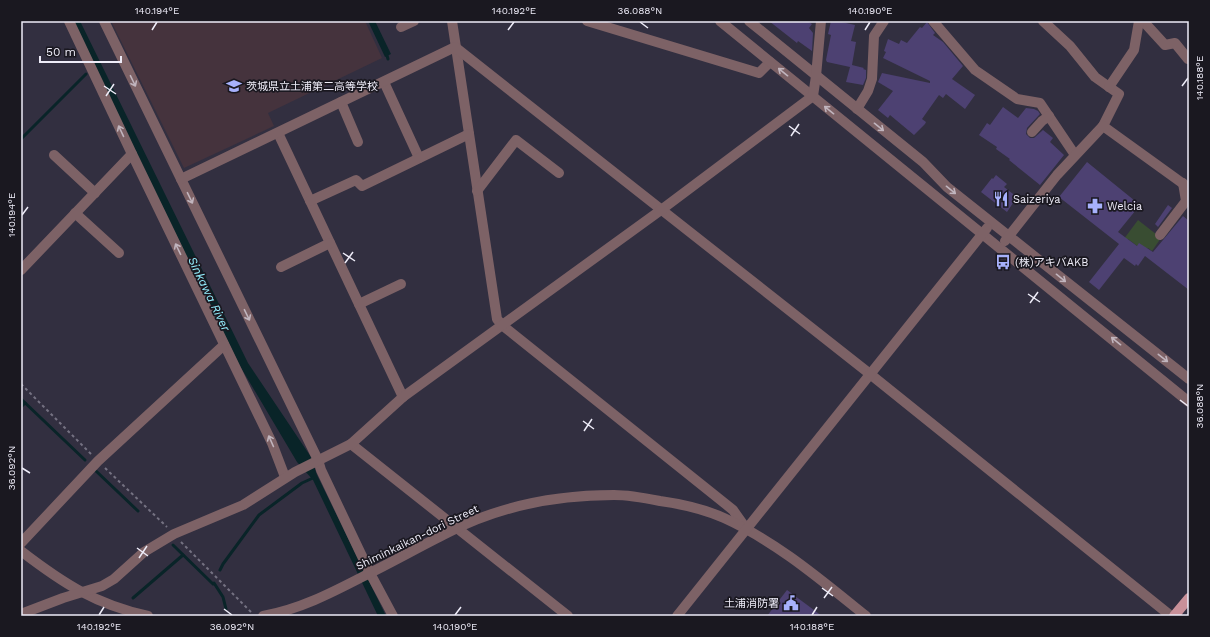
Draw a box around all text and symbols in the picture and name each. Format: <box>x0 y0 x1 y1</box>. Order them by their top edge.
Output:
text: 140.194°E <box>135 5 179 16</box>
text: 140.192°E <box>492 5 536 16</box>
text: 36.088°N <box>618 5 662 16</box>
text: 140.190°E <box>848 5 892 16</box>
scale bar <box>40 38 121 64</box>
text: 50 m <box>46 45 76 59</box>
text: 140.188°E <box>1194 56 1205 100</box>
one-way arrow <box>777 67 788 76</box>
one-way arrow <box>130 75 137 87</box>
school or university icon: 茨城県立土浦第二高等学校 <box>225 77 243 95</box>
place label: 茨城県立土浦第二高等学校 <box>246 80 378 93</box>
one-way arrow <box>824 105 834 114</box>
one-way arrow <box>874 122 885 131</box>
one-way arrow <box>117 126 124 138</box>
one-way arrow <box>946 185 957 194</box>
restaurant icon: Saizeriya <box>992 190 1010 208</box>
one-way arrow <box>187 192 194 204</box>
text: 140.194°E <box>6 193 17 237</box>
place label: Saizeriya <box>1013 193 1060 206</box>
pharmacy icon: Welcia <box>1086 197 1104 215</box>
place label: Welcia <box>1107 200 1142 213</box>
one-way arrow <box>173 243 181 255</box>
bus stop icon: (株)アキバAKB <box>994 253 1012 271</box>
water label: Sinkawa River <box>185 255 234 335</box>
place label: (株)アキバAKB <box>1015 256 1088 269</box>
one-way arrow <box>1056 273 1067 282</box>
one-way arrow <box>244 309 251 321</box>
one-way arrow <box>1110 337 1121 346</box>
one-way arrow <box>1158 354 1169 363</box>
text: 36.088°N <box>1194 384 1205 428</box>
one-way arrow <box>267 435 274 447</box>
text: 36.092°N <box>6 446 17 490</box>
street label: Shiminkaikan-dori Street <box>354 502 481 573</box>
public building icon: 土浦消防署 <box>782 594 800 612</box>
place label: 土浦消防署 <box>724 597 779 610</box>
text: 140.192°E <box>77 621 121 632</box>
text: 36.092°N <box>210 621 254 632</box>
text: 140.190°E <box>433 621 477 632</box>
text: 140.188°E <box>790 621 834 632</box>

